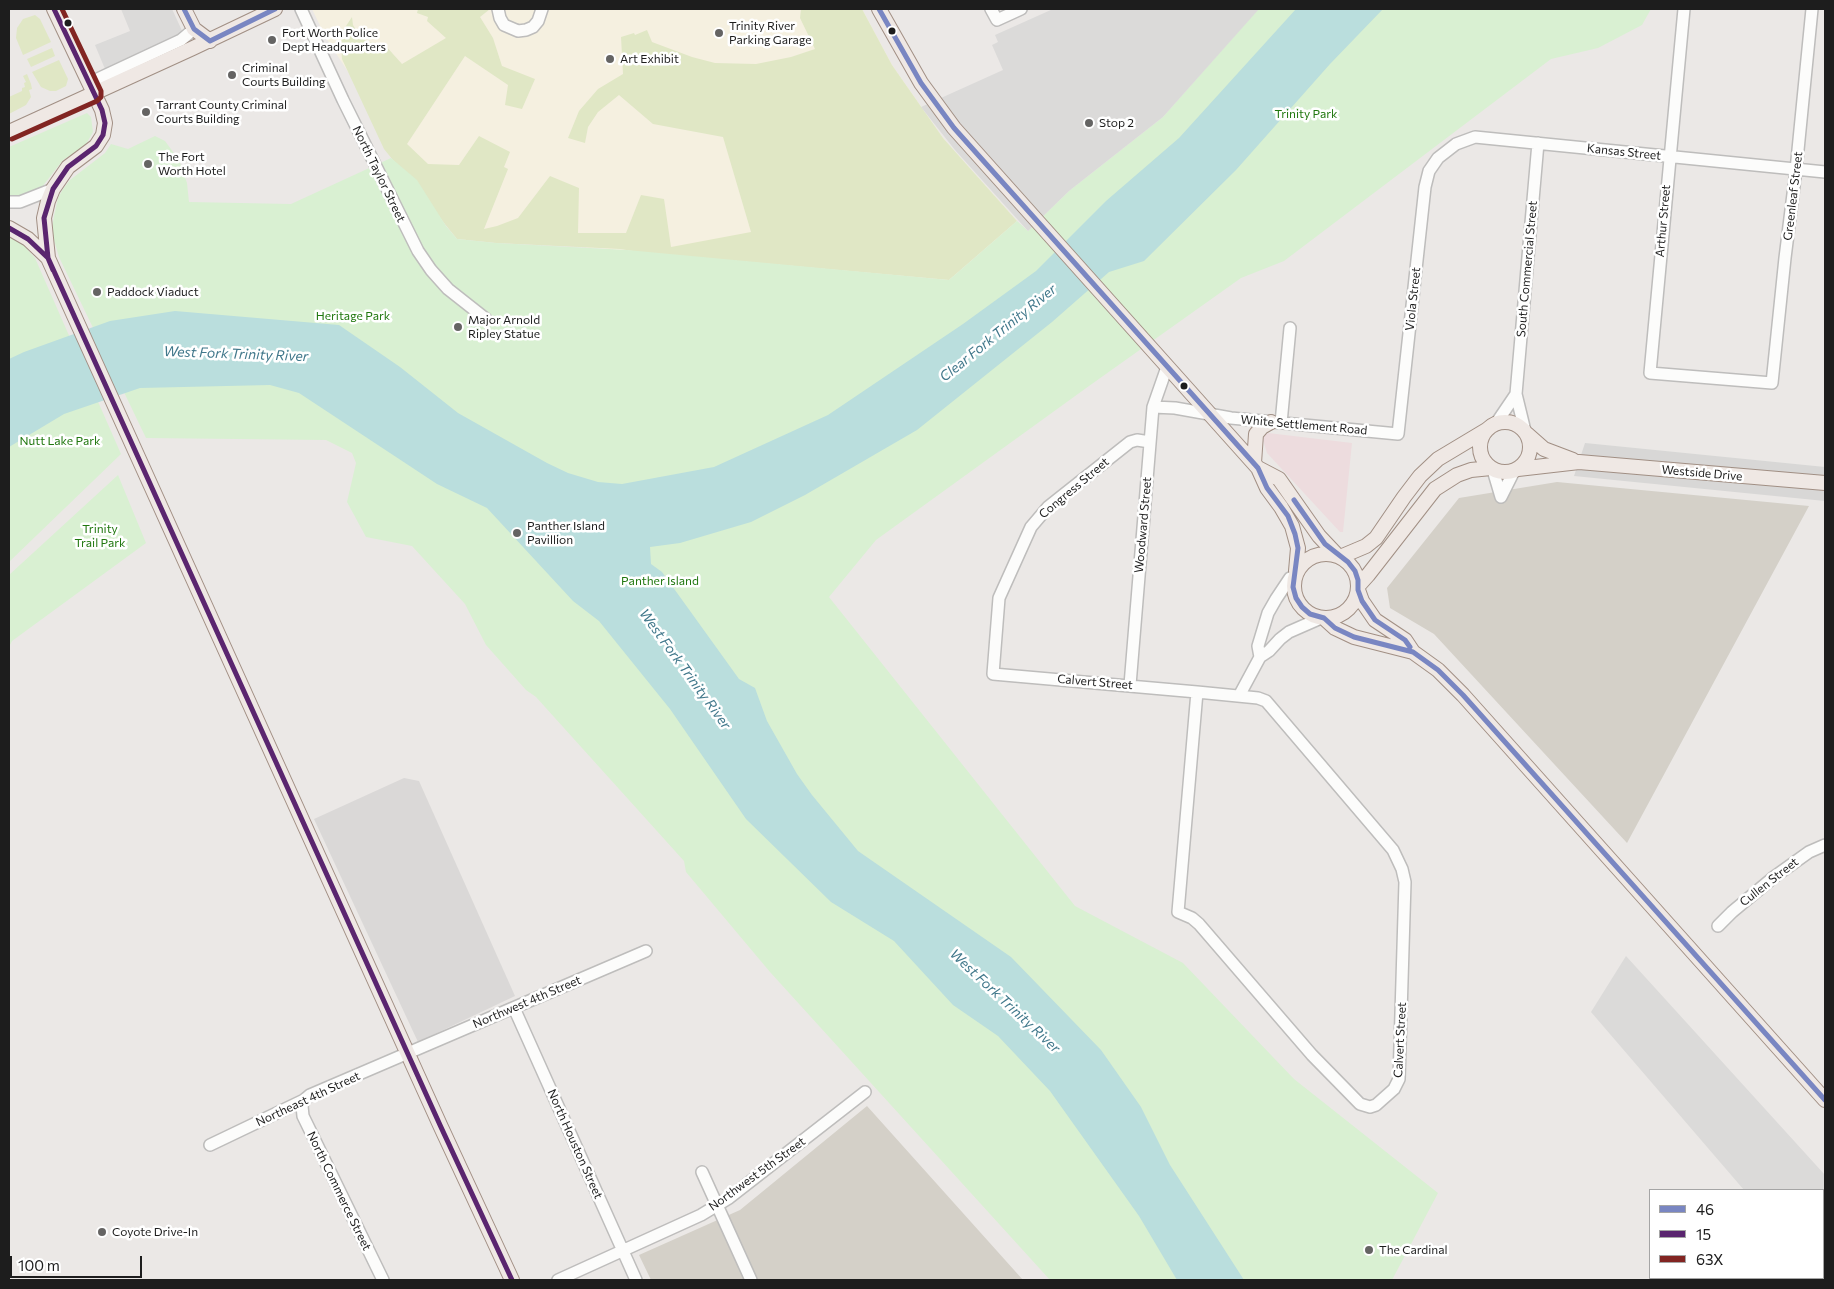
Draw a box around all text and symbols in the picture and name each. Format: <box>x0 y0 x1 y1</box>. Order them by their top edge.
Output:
unlabelled marker <box>63 18 73 28</box>
place label: Trinity River Parking Garage <box>729 19 812 47</box>
place label: Fort Worth Police Dept Headquarters <box>282 26 386 54</box>
unlabelled marker <box>887 26 897 36</box>
marker: Trinity River Parking Garage <box>713 27 725 39</box>
marker: Fort Worth Police Dept Headquarters <box>266 34 278 46</box>
place label: Art Exhibit <box>620 52 679 66</box>
marker: Art Exhibit <box>604 53 616 65</box>
place label: Criminal Courts Building <box>242 61 326 89</box>
marker: Criminal Courts Building <box>226 69 238 81</box>
place label: Tarrant County Criminal Courts Building <box>156 98 287 126</box>
marker: Tarrant County Criminal Courts Building <box>140 106 152 118</box>
park label: Trinity Park <box>1274 107 1338 121</box>
place label: Stop 2 <box>1099 116 1134 130</box>
marker: Stop 2 <box>1083 117 1095 129</box>
street label: North Taylor Street <box>349 124 409 224</box>
street label: Kansas Street <box>1586 141 1662 163</box>
place label: The Fort Worth Hotel <box>158 150 226 178</box>
street label: Greenleaf Street <box>1780 151 1806 241</box>
marker: The Fort Worth Hotel <box>142 158 154 170</box>
street label: Arthur Street <box>1653 184 1673 258</box>
street label: South Commercial Street <box>1514 200 1540 338</box>
street label: Viola Street <box>1402 266 1424 332</box>
water label: Clear Fork Trinity River <box>936 281 1060 385</box>
place label: Paddock Viaduct <box>107 285 199 299</box>
marker: Paddock Viaduct <box>91 286 103 298</box>
park label: Heritage Park <box>316 309 390 323</box>
place label: Major Arnold Ripley Statue <box>468 313 540 341</box>
marker: Major Arnold Ripley Statue <box>452 321 464 333</box>
water label: West Fork Trinity River <box>163 343 309 365</box>
unlabelled marker <box>1179 381 1189 391</box>
street label: White Settlement Road <box>1240 412 1368 438</box>
park label: Nutt Lake Park <box>20 434 100 448</box>
street label: Congress Street <box>1036 455 1112 521</box>
street label: Westside Drive <box>1661 462 1743 484</box>
street label: Woodward Street <box>1132 476 1154 574</box>
place label: Panther Island Pavillion <box>527 519 605 547</box>
park label: Trinity Trail Park <box>74 522 126 550</box>
marker: Panther Island Pavillion <box>511 527 523 539</box>
park label: Panther Island <box>621 574 699 588</box>
water label: West Fork Trinity River <box>636 605 734 733</box>
street label: Calvert Street <box>1057 672 1133 692</box>
street label: Cullen Street <box>1737 855 1801 909</box>
water label: West Fork Trinity River <box>946 945 1064 1057</box>
street label: Northwest 4th Street <box>471 973 583 1031</box>
street label: Calvert Street <box>1391 1002 1409 1078</box>
street label: Northeast 4th Street <box>254 1069 362 1129</box>
street label: North Houston Street <box>544 1087 606 1201</box>
street label: North Commerce Street <box>304 1129 374 1253</box>
street label: Northwest 5th Street <box>706 1134 808 1214</box>
legend <box>1649 1189 1824 1279</box>
text: 46 <box>1696 1200 1714 1218</box>
place label: Coyote Drive-In <box>112 1225 198 1239</box>
text: 15 <box>1696 1225 1711 1243</box>
marker: Coyote Drive-In <box>96 1226 108 1238</box>
place label: The Cardinal <box>1379 1243 1447 1257</box>
marker: The Cardinal <box>1363 1244 1375 1256</box>
scale bar <box>12 1246 145 1278</box>
text: 63X <box>1696 1250 1723 1268</box>
text: 100 m <box>18 1256 60 1274</box>

